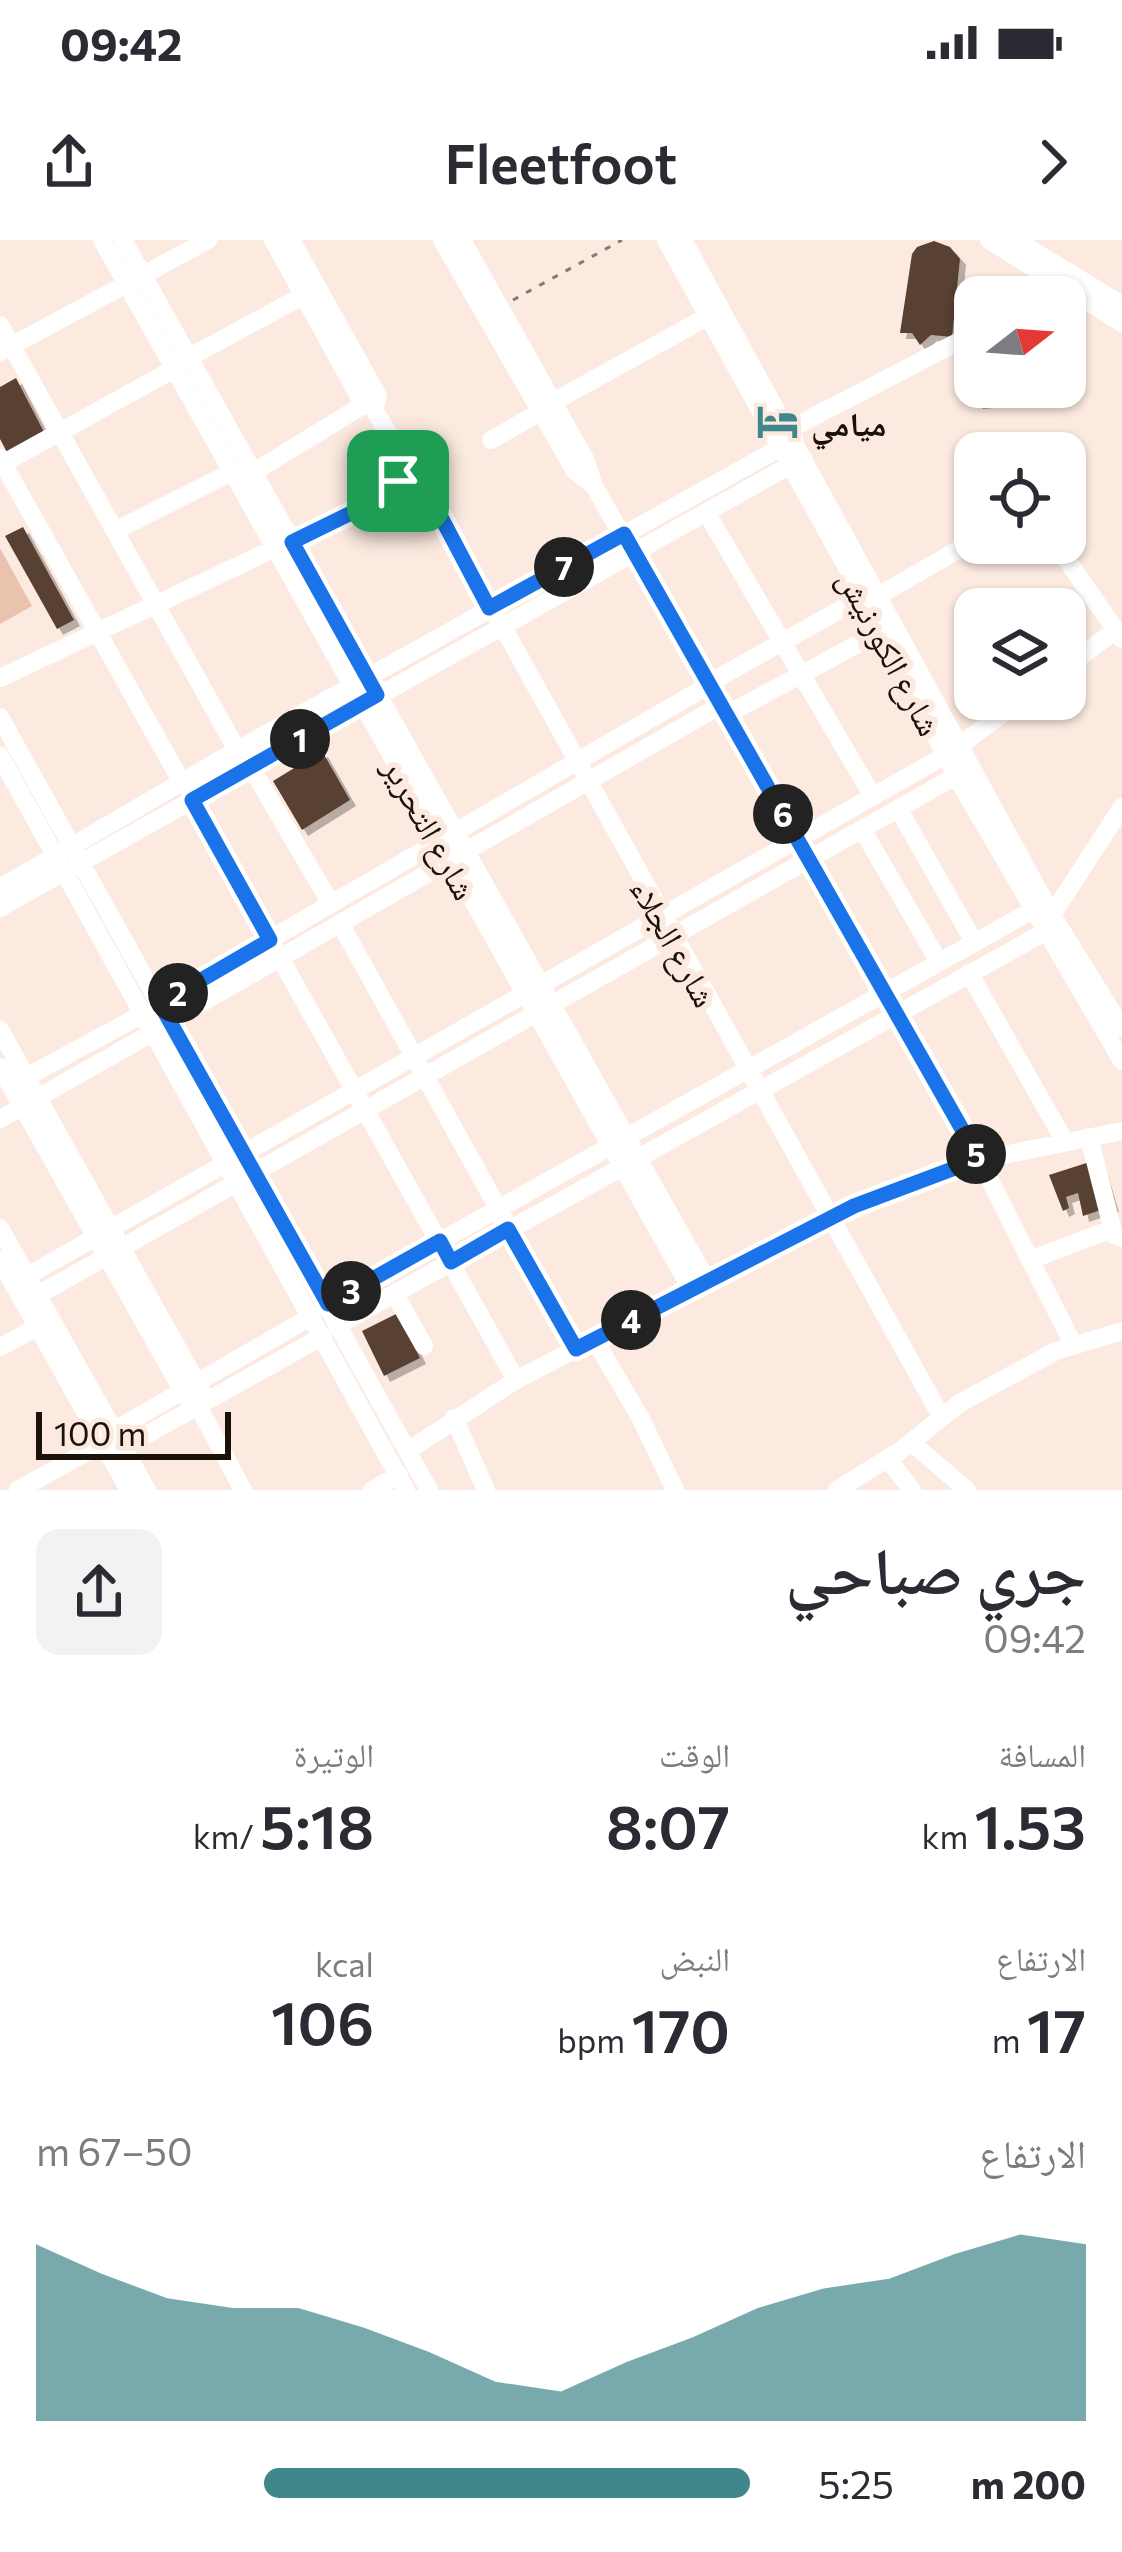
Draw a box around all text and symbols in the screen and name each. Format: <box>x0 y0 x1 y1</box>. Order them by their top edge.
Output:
text: 09:42 <box>60 15 182 70</box>
icon: share <box>36 129 102 195</box>
text: Fleetfoot <box>445 129 677 195</box>
icon: forward <box>1020 129 1086 195</box>
north arrow <box>954 276 1086 408</box>
map controls <box>954 276 1086 720</box>
hotel icon: ميامي <box>754 399 800 445</box>
place label: ميامي <box>811 402 886 450</box>
pin <box>347 430 449 532</box>
button: locate <box>954 432 1086 564</box>
icon: arrive <box>365 448 431 514</box>
pin: 7 <box>534 537 594 597</box>
text: 7 <box>555 546 573 587</box>
street label: شارع الكورنيش <box>828 562 952 743</box>
button: layers <box>954 588 1086 720</box>
pin: 1 <box>270 709 330 769</box>
text: 1 <box>293 718 307 759</box>
street label: شارع التحرير <box>373 749 487 907</box>
pin: 6 <box>753 784 813 844</box>
text: 6 <box>773 793 793 834</box>
street label: شارع الجلاء <box>621 871 727 1014</box>
pin: 2 <box>148 963 208 1023</box>
text: 2 <box>169 972 187 1013</box>
pin: 5 <box>946 1124 1006 1184</box>
text: 5 <box>966 1133 986 1174</box>
pin: 3 <box>321 1261 381 1321</box>
text: 3 <box>341 1270 361 1311</box>
pin: 4 <box>601 1290 661 1350</box>
text: 4 <box>621 1299 641 1340</box>
scale bar <box>36 1406 231 1459</box>
text: 100 m <box>54 1412 146 1453</box>
text: جري صباحي <box>785 1527 1086 1608</box>
button: share <box>36 1529 162 1655</box>
text: 09:42 <box>983 1613 1086 1661</box>
text: الوتيرة <box>294 1733 374 1774</box>
text: الوقت <box>659 1733 730 1774</box>
text: المسافة <box>999 1733 1086 1774</box>
text: 5:18 <box>260 1788 374 1861</box>
text: 8:07 <box>606 1788 730 1861</box>
text: 1.53 <box>975 1788 1086 1861</box>
text: /km <box>193 1815 260 1856</box>
text: km <box>922 1815 975 1856</box>
text: النبض <box>660 1937 730 1978</box>
text: الارتفاع <box>996 1937 1086 1978</box>
text: kcal <box>315 1943 374 1984</box>
text: 106 <box>271 1984 374 2057</box>
text: 170 <box>631 1992 730 2065</box>
text: 17 <box>1027 1992 1086 2065</box>
text: bpm <box>557 2019 631 2060</box>
text: m <box>992 2019 1027 2060</box>
text: 50–67 m <box>36 2126 192 2174</box>
text: الارتفاع <box>980 2128 1086 2176</box>
text: 5:25 <box>818 2459 894 2507</box>
text: 200 m <box>971 2459 1086 2507</box>

